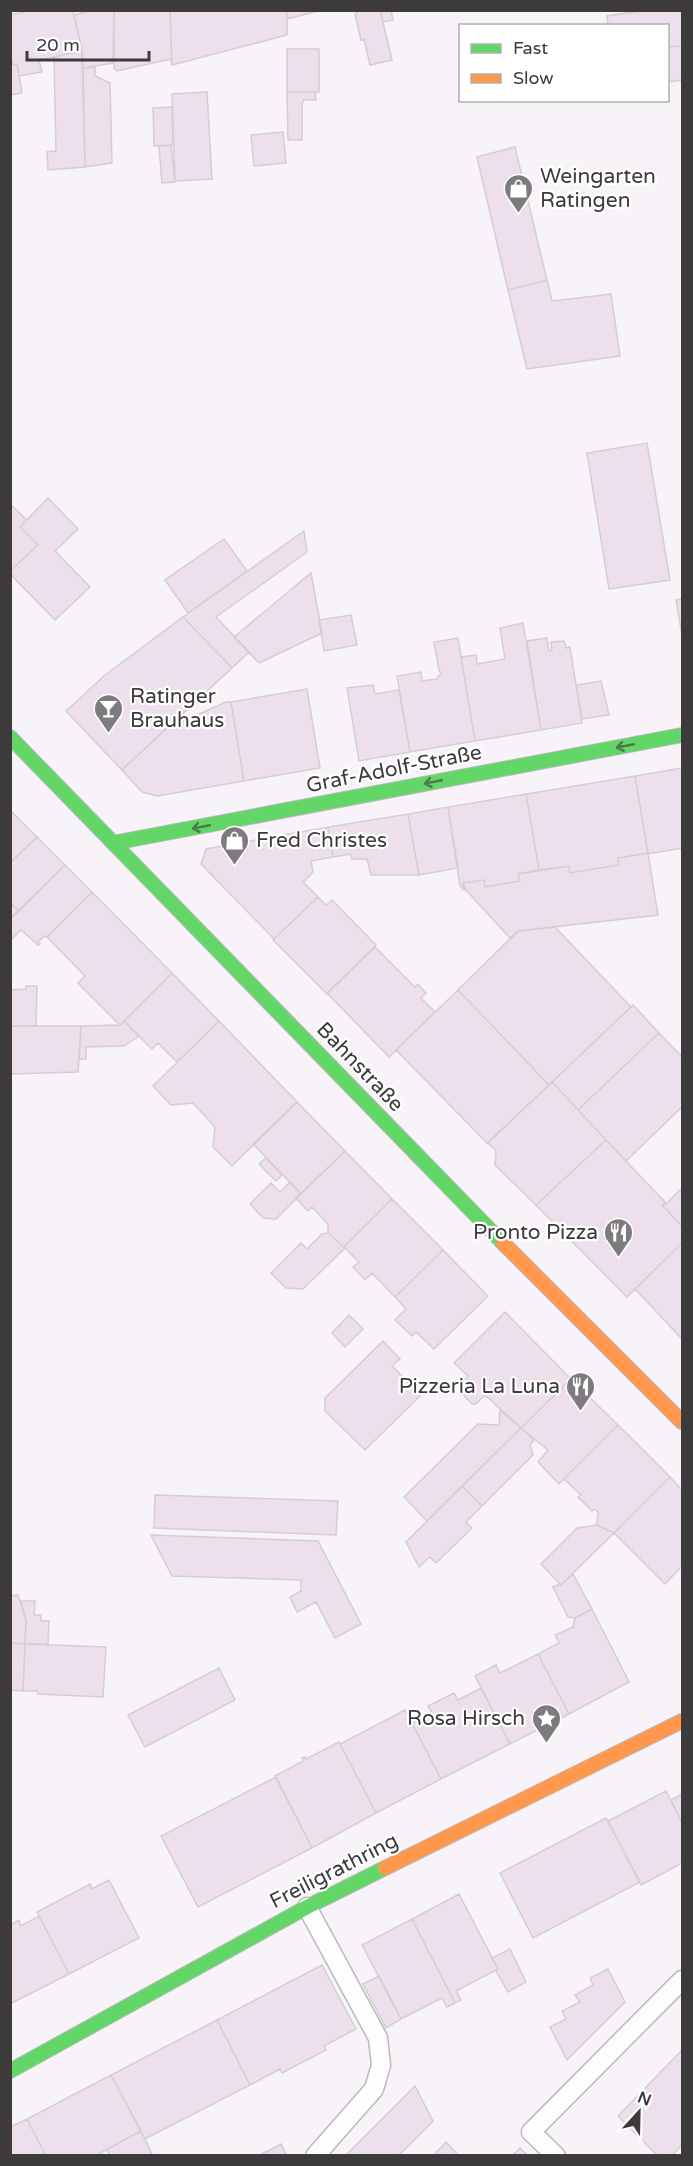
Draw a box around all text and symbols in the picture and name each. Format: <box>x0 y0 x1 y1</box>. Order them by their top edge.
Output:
scale bar <box>27 24 148 62</box>
legend <box>459 24 669 102</box>
text: 20 m <box>36 34 80 56</box>
text: Fast <box>513 37 548 59</box>
text: Slow <box>513 67 554 89</box>
place label: Weingarten Ratingen <box>540 164 656 213</box>
shop icon: Weingarten Ratingen <box>503 172 535 214</box>
place label: Ratinger Brauhaus <box>130 684 224 733</box>
bar icon: Ratinger Brauhaus <box>93 692 125 734</box>
street label: Graf-Adolf-Straße <box>304 740 484 798</box>
one-way arrow <box>616 741 635 752</box>
one-way arrow <box>424 777 444 788</box>
one-way arrow <box>191 822 211 833</box>
shop icon: Fred Christes <box>219 824 251 866</box>
place label: Fred Christes <box>256 828 387 853</box>
street label: Bahnstraße <box>311 1017 409 1117</box>
restaurant icon: Pronto Pizza <box>603 1216 635 1258</box>
place label: Pronto Pizza <box>473 1220 598 1245</box>
restaurant icon: Pizzeria La Luna <box>565 1370 597 1412</box>
place label: Pizzeria La Luna <box>399 1374 560 1399</box>
place icon: Rosa Hirsch <box>530 1702 562 1744</box>
place label: Rosa Hirsch <box>407 1706 525 1731</box>
street label: Freiligrathring <box>266 1828 402 1914</box>
north arrow <box>609 2082 669 2142</box>
text: N <box>635 2087 654 2111</box>

